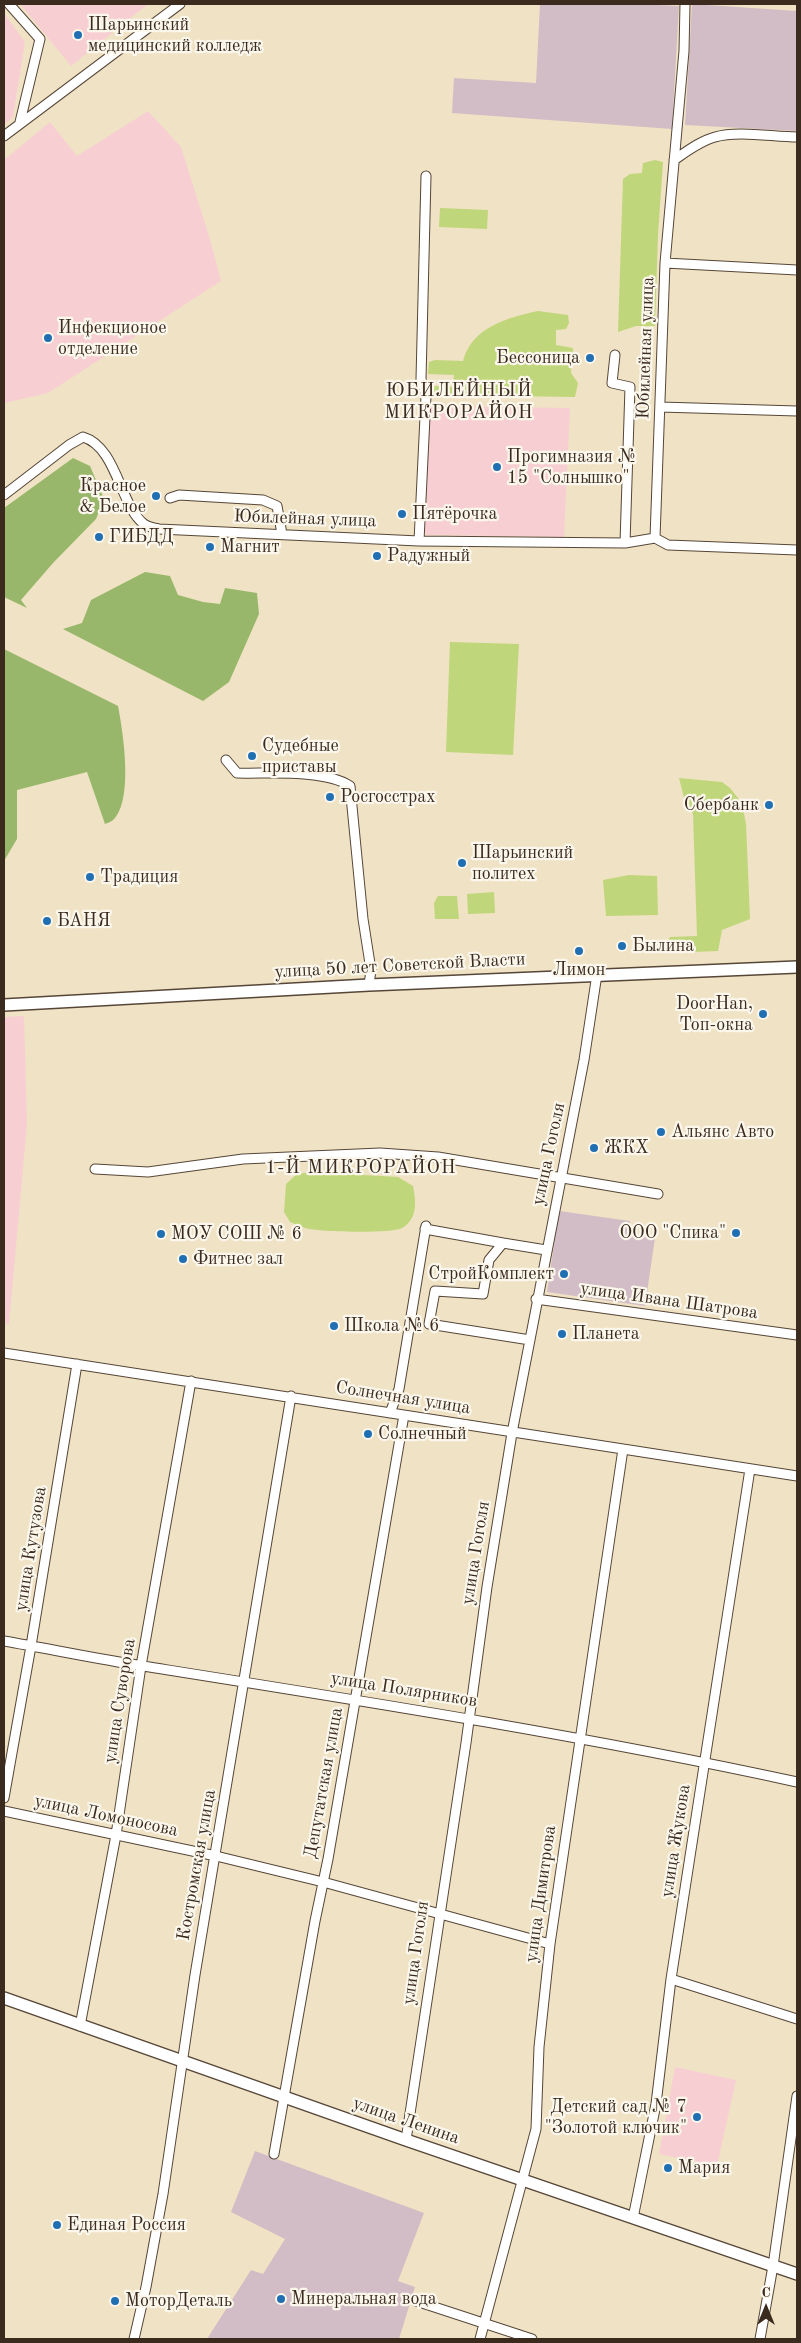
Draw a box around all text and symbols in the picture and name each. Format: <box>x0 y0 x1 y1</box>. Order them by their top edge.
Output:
place label: Шарьинский медицинский колледж <box>88 14 262 56</box>
marker: Шарьинский медицинский колледж <box>72 29 84 41</box>
street label: Юбилейная улица <box>633 276 659 420</box>
place label: Инфекционое отделение <box>58 317 167 359</box>
marker: Инфекционое отделение <box>42 332 54 344</box>
place label: Бессоница <box>496 347 580 369</box>
marker: Бессоница <box>584 352 596 364</box>
district label: ЮБИЛЕЙНЫЙ МИКРОРАЙОН <box>383 380 535 424</box>
place label: Прогимназия № 15 "Солнышко" <box>507 446 637 488</box>
marker: Прогимназия № 15 "Солнышко" <box>491 461 503 473</box>
place label: Красное & Белое <box>80 475 146 518</box>
marker: Красное & Белое <box>150 490 162 502</box>
place label: Пятёрочка <box>412 503 497 525</box>
street label: Юбилейная улица <box>233 506 377 532</box>
marker: Пятёрочка <box>396 508 408 520</box>
place label: ГИБДД <box>109 526 174 548</box>
marker: ГИБДД <box>93 531 105 543</box>
place label: Магнит <box>220 536 280 558</box>
marker: Магнит <box>204 541 216 553</box>
place label: Радужный <box>387 545 470 567</box>
marker: Радужный <box>371 550 383 562</box>
place label: Судебные приставы <box>262 735 339 778</box>
marker: Судебные приставы <box>246 750 258 762</box>
place label: Росгосстрах <box>340 786 436 808</box>
marker: Росгосстрах <box>324 791 336 803</box>
place label: Сбербанк <box>684 794 759 816</box>
marker: Сбербанк <box>763 799 775 811</box>
place label: Шарьинский политех <box>472 842 573 884</box>
marker: Шарьинский политех <box>456 857 468 869</box>
place label: Традиция <box>100 866 178 888</box>
marker: Традиция <box>84 871 96 883</box>
place label: БАНЯ <box>57 910 110 932</box>
marker: БАНЯ <box>41 915 53 927</box>
place label: Былина <box>632 935 694 957</box>
marker: Былина <box>616 940 628 952</box>
marker: Лимон <box>573 945 585 957</box>
street label: улица 50 лет Советской Власти <box>274 949 526 983</box>
place label: Лимон <box>553 959 605 981</box>
place label: DoorHan, Топ-окна <box>676 993 753 1036</box>
marker: DoorHan, Топ-окна <box>757 1008 769 1020</box>
street label: улица Гоголя <box>528 1101 570 1207</box>
place label: Альянс Авто <box>671 1121 774 1143</box>
marker: Альянс Авто <box>655 1126 667 1138</box>
place label: ЖКХ <box>604 1137 649 1159</box>
marker: ЖКХ <box>588 1142 600 1154</box>
district label: 1-Й МИКРОРАЙОН <box>263 1157 459 1179</box>
place label: ООО "Спика" <box>619 1222 726 1244</box>
place label: МОУ СОШ № 6 <box>171 1223 302 1245</box>
marker: ООО "Спика" <box>730 1227 742 1239</box>
marker: МОУ СОШ № 6 <box>155 1228 167 1240</box>
place label: Фитнес зал <box>193 1248 283 1270</box>
marker: Фитнес зал <box>177 1253 189 1265</box>
place label: СтройКомплект <box>428 1263 554 1285</box>
marker: СтройКомплект <box>558 1268 570 1280</box>
street label: улица Ивана Шатрова <box>579 1278 759 1324</box>
place label: Школа № 6 <box>344 1315 440 1337</box>
marker: Школа № 6 <box>328 1320 340 1332</box>
place label: Планета <box>572 1323 640 1345</box>
marker: Планета <box>556 1328 568 1340</box>
street label: Солнечная улица <box>334 1377 472 1419</box>
place label: Солнечный <box>378 1423 467 1445</box>
marker: Солнечный <box>362 1428 374 1440</box>
street label: улица Кутузова <box>10 1485 52 1613</box>
street label: улица Гоголя <box>457 1500 495 1606</box>
street label: улица Суворова <box>99 1637 141 1765</box>
street label: улица Полярников <box>329 1668 479 1712</box>
street label: Депутатская улица <box>300 1706 348 1860</box>
street label: улица Жукова <box>656 1783 696 1899</box>
street label: Костромская улица <box>173 1788 221 1942</box>
street label: улица Ломоносова <box>32 1790 180 1842</box>
street label: улица Димитрова <box>521 1824 561 1964</box>
street label: улица Гоголя <box>398 1900 434 2006</box>
street label: улица Ленина <box>350 2093 462 2149</box>
place label: Детский сад № 7 "Золотой ключик" <box>545 2096 687 2138</box>
marker: Детский сад № 7 "Золотой ключик" <box>691 2111 703 2123</box>
place label: Мария <box>678 2157 730 2179</box>
marker: Мария <box>662 2162 674 2174</box>
place label: Единая Россия <box>67 2214 186 2236</box>
marker: Единая Россия <box>51 2219 63 2231</box>
north arrow <box>741 2283 791 2333</box>
text: С <box>761 2286 771 2300</box>
place label: Минеральная вода <box>291 2288 437 2310</box>
place label: МоторДеталь <box>125 2290 232 2312</box>
marker: Минеральная вода <box>275 2293 287 2305</box>
marker: МоторДеталь <box>109 2295 121 2307</box>

